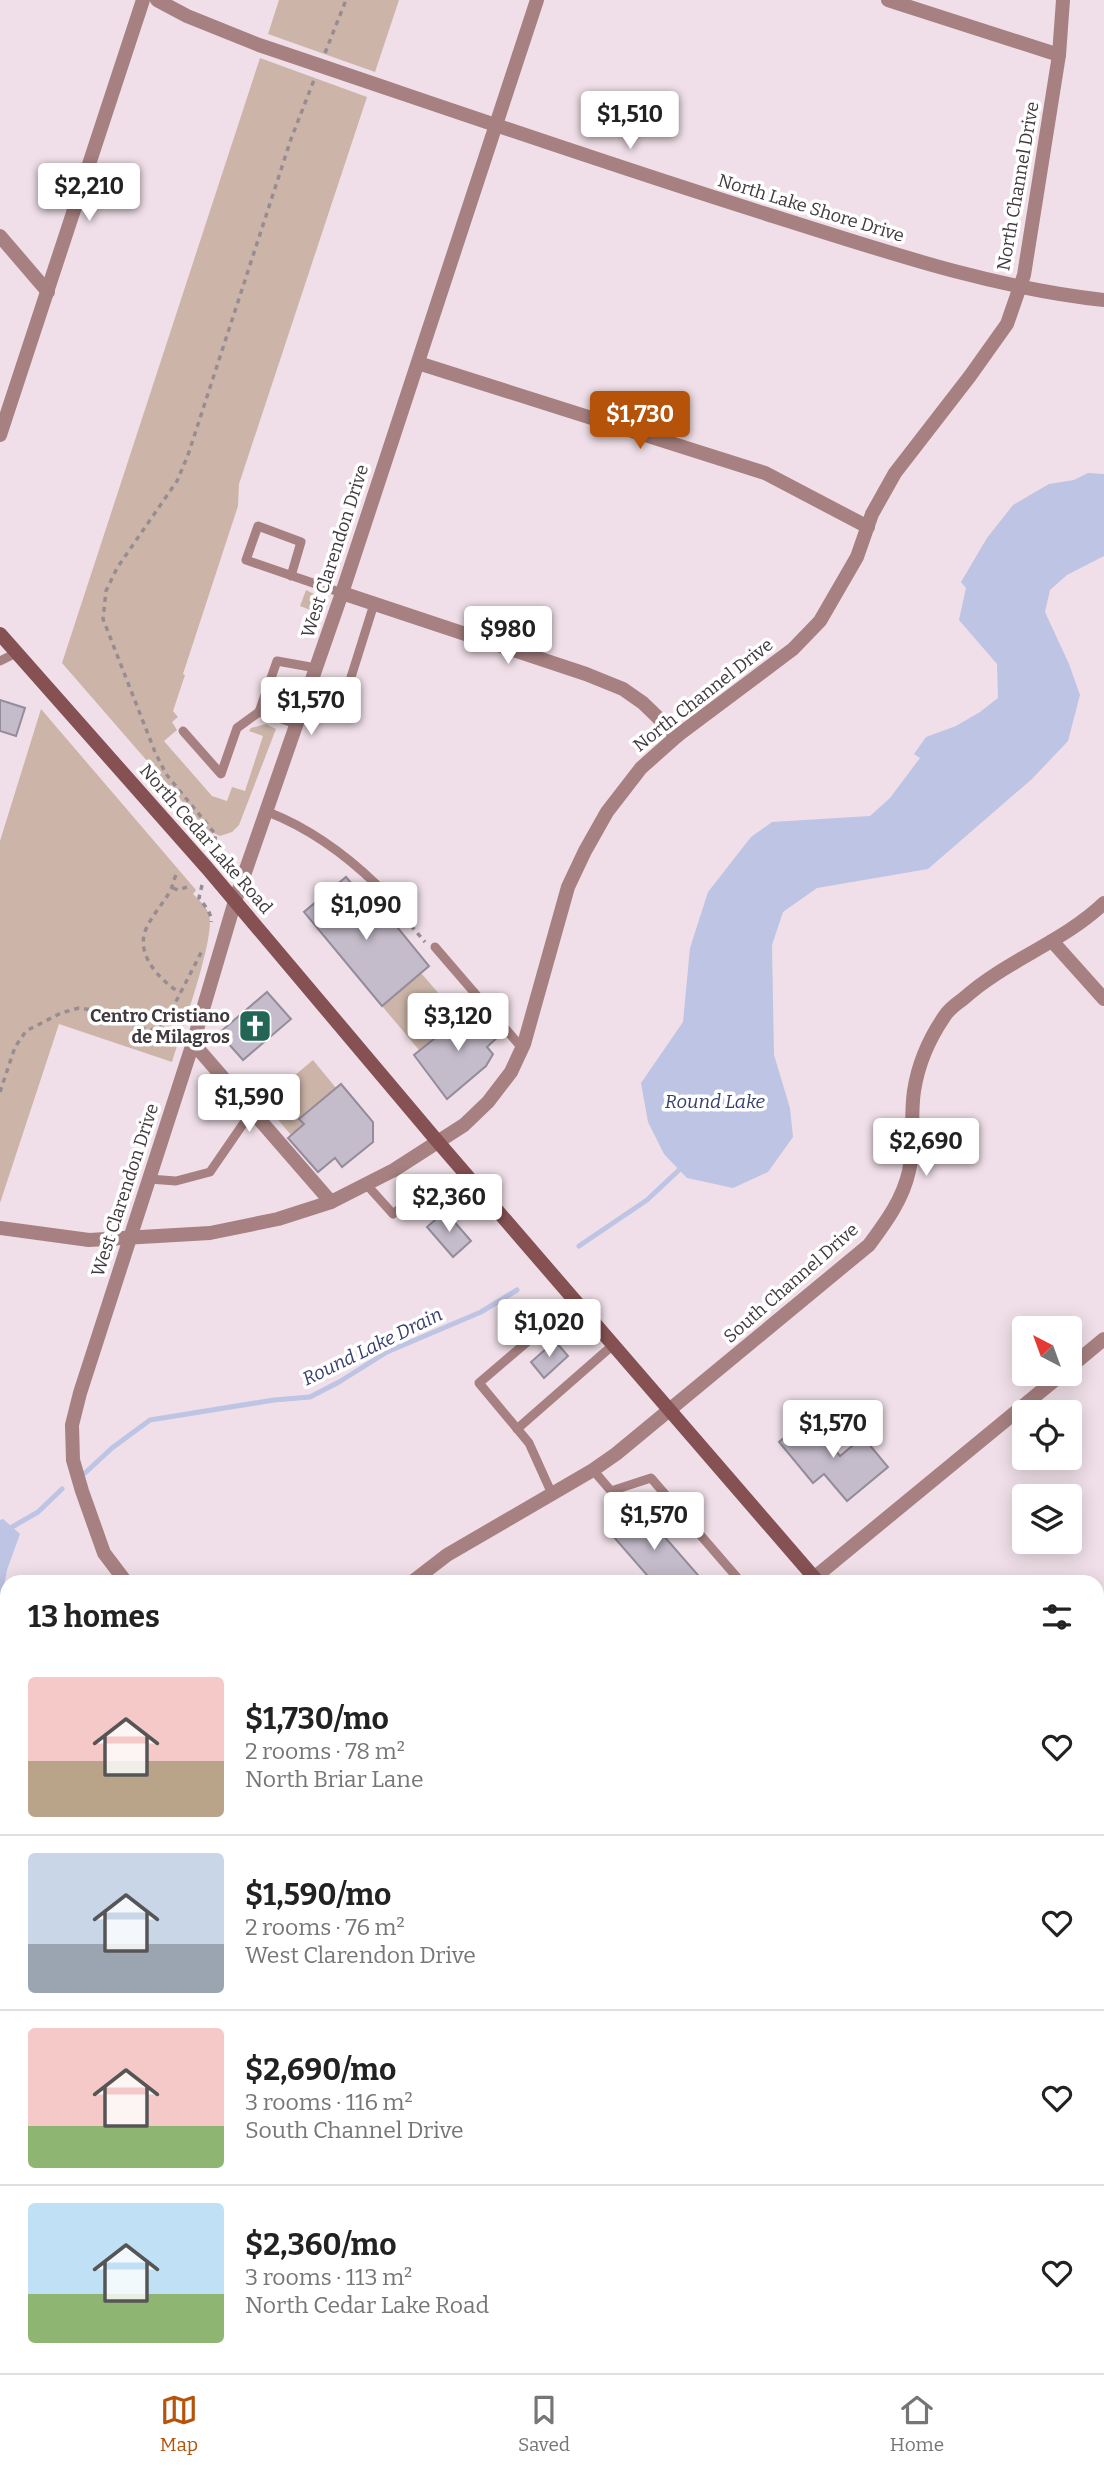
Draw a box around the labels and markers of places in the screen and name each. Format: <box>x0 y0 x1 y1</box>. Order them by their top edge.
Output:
pin: $1,510 <box>573 92 687 151</box>
pin: $2,210 <box>32 164 146 223</box>
pin: $1,730 <box>583 392 697 451</box>
pin: $980 <box>467 606 549 666</box>
pin: $1,570 <box>254 678 368 737</box>
pin: $1,090 <box>309 883 423 942</box>
pin: $3,120 <box>401 993 515 1053</box>
place label: Centro Cristiano de Milagros <box>90 1005 230 1048</box>
church icon: Centro Cristiano de Milagros <box>236 1007 274 1045</box>
pin: $1,590 <box>192 1074 306 1134</box>
pin: $2,690 <box>869 1118 983 1178</box>
pin: $2,360 <box>392 1174 506 1234</box>
pin: $1,020 <box>492 1300 606 1359</box>
pin: $1,570 <box>776 1400 890 1460</box>
pin: $1,570 <box>597 1492 711 1552</box>

